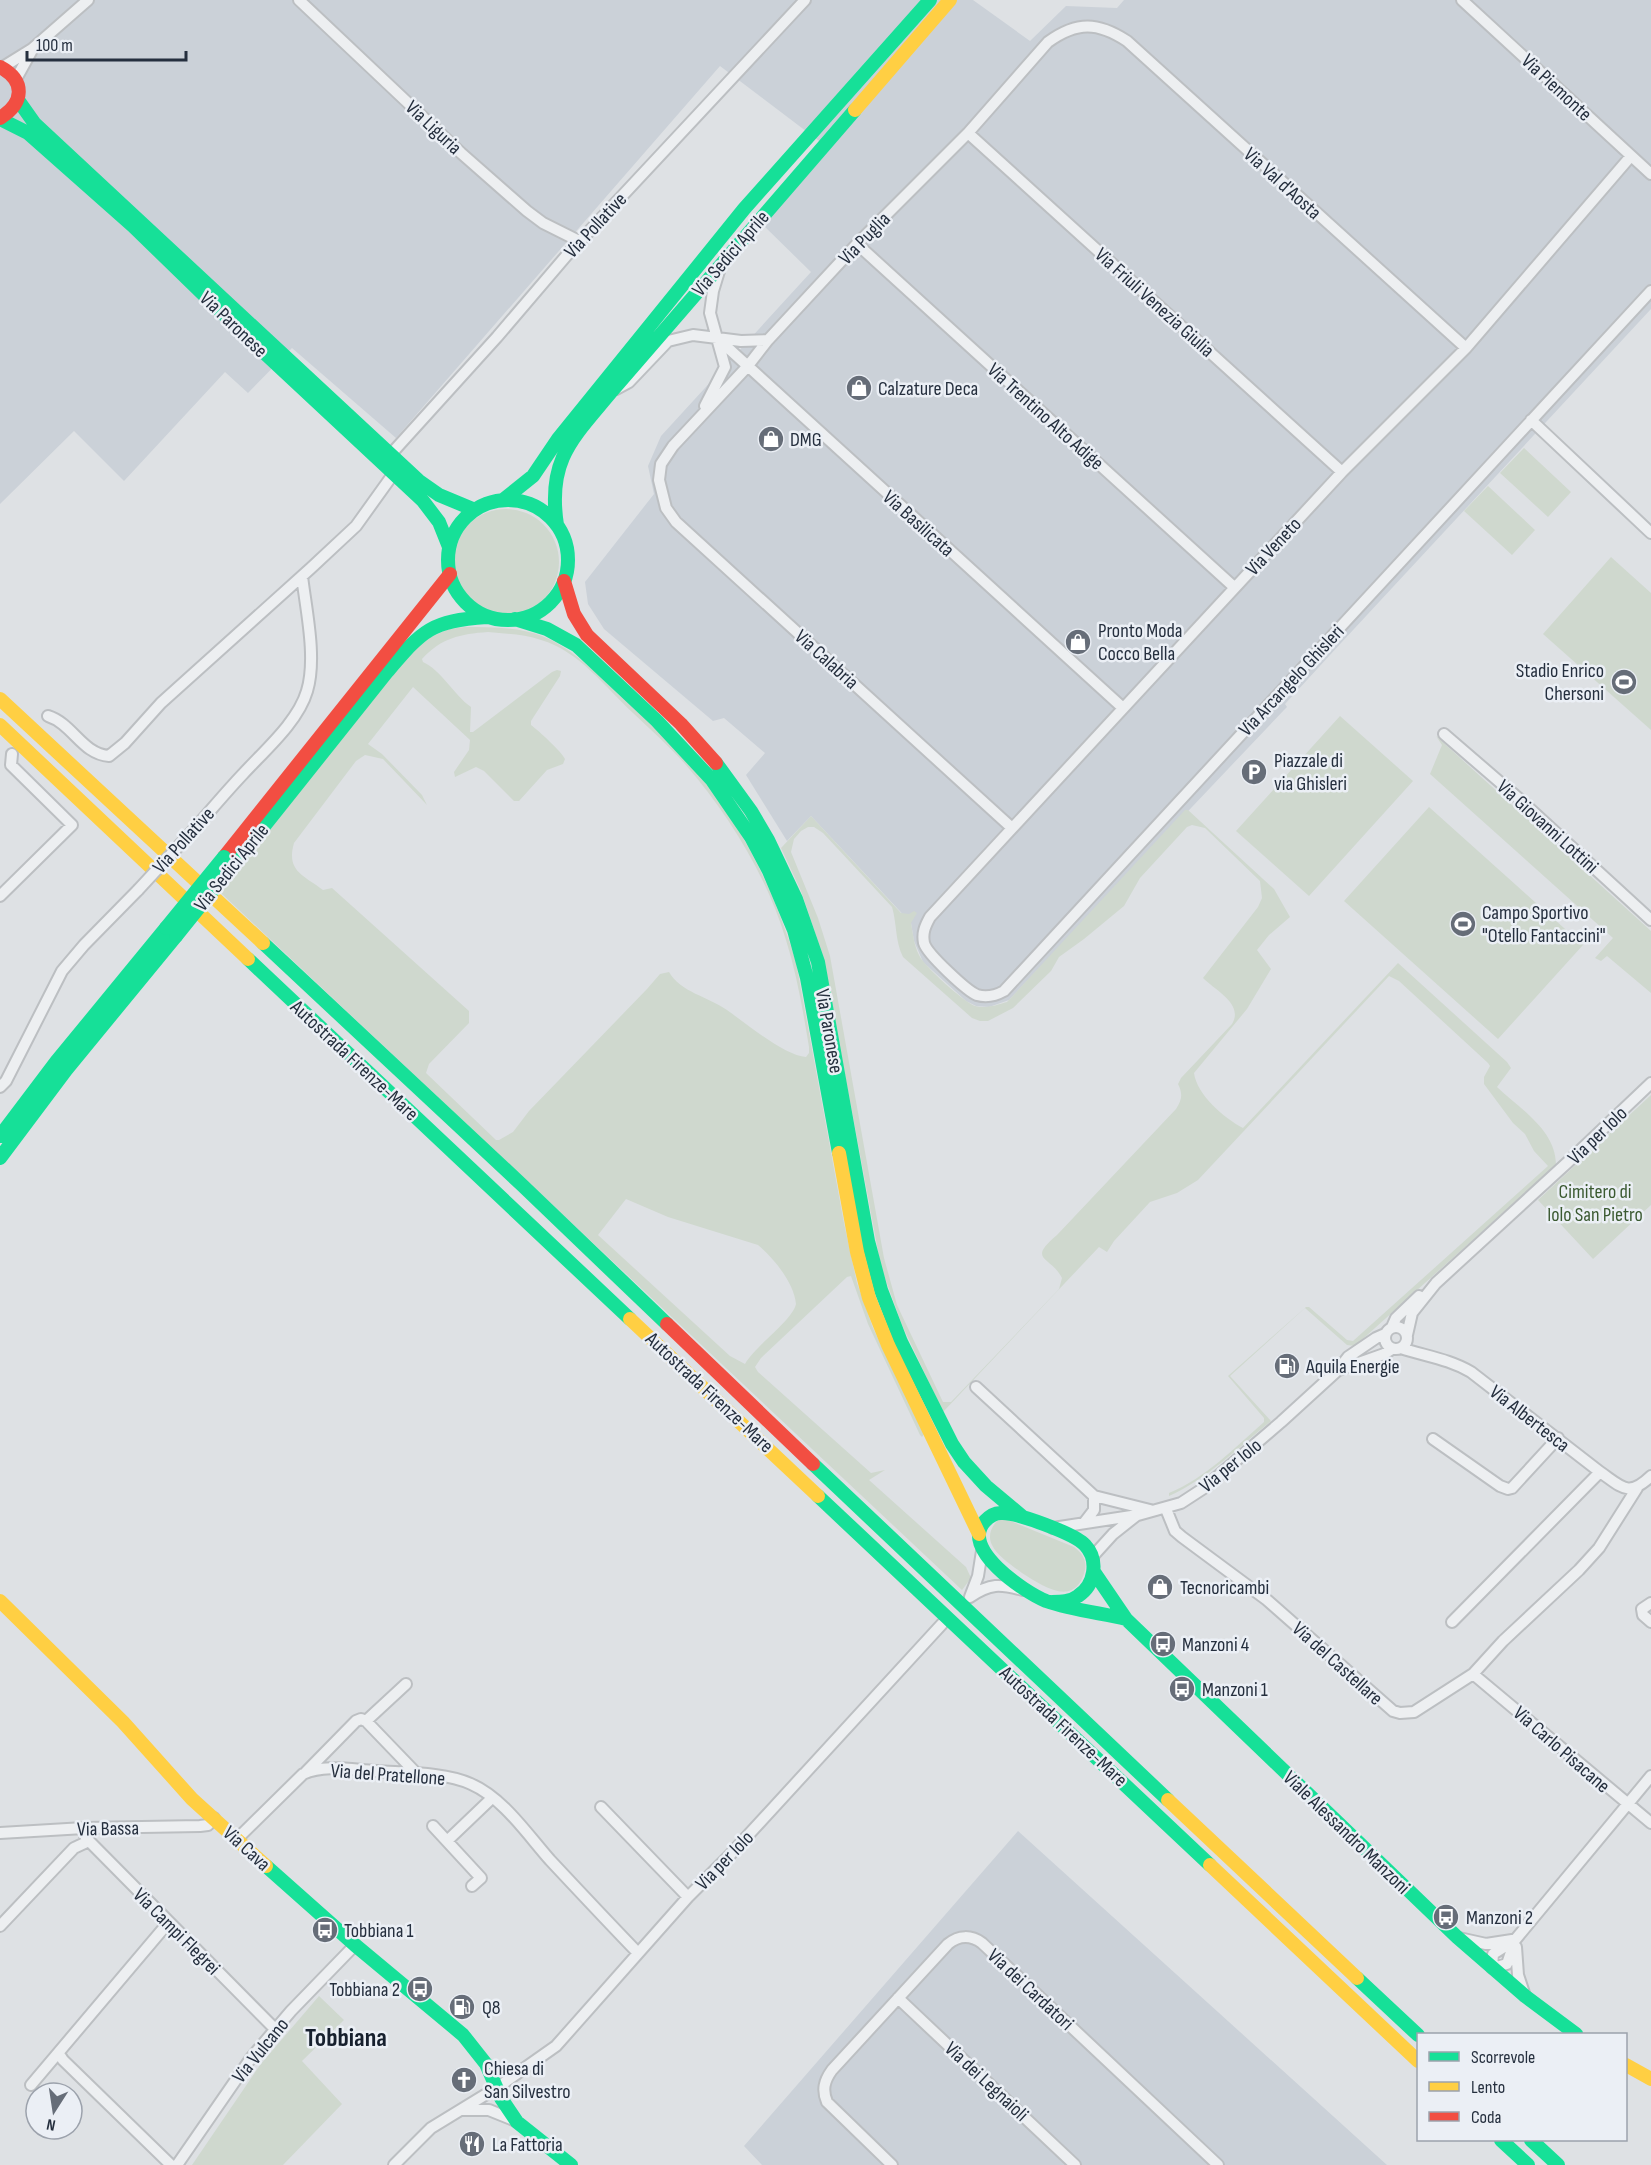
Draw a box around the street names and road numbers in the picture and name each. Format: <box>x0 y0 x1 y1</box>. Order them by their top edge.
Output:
street label: Via Piemonte <box>1516 49 1597 126</box>
street label: Via Liguria <box>400 96 466 160</box>
street label: Via Val d'Aosta <box>1239 143 1326 225</box>
street label: Via Pollative <box>559 188 632 263</box>
street label: Via Sedici Aprile <box>687 206 774 301</box>
street label: Via Puglia <box>834 207 896 270</box>
street label: Via Friuli Venezia Giulia <box>1090 243 1219 363</box>
street label: Via Paronese <box>194 287 272 363</box>
street label: Via Trentino Alto Adige <box>982 358 1109 475</box>
street label: Via Basilicata <box>878 485 959 562</box>
street label: Via Veneto <box>1241 513 1307 581</box>
street label: Via Arcangelo Ghisleri <box>1234 620 1350 741</box>
street label: Via Calabria <box>789 625 863 695</box>
street label: Via Giovanni Lottini <box>1492 775 1603 879</box>
street label: Via Pollative <box>148 803 220 879</box>
street label: Via Sedici Aprile <box>189 819 274 916</box>
street label: Via Paronese <box>810 987 848 1075</box>
street label: Autostrada Firenze-Mare <box>285 995 423 1126</box>
street label: Via per Iolo <box>1563 1102 1632 1170</box>
street label: Autostrada Firenze-Mare <box>640 1327 778 1458</box>
street label: Via Albertesca <box>1485 1380 1574 1458</box>
street label: Via per Iolo <box>1195 1433 1267 1498</box>
street label: Via del Castellare <box>1287 1617 1388 1711</box>
street label: Autostrada Firenze-Mare <box>994 1661 1132 1792</box>
street label: Via Carlo Pisacane <box>1508 1701 1615 1798</box>
street label: Via del Pratellone <box>330 1759 446 1791</box>
street label: Viale Alessandro Manzoni <box>1278 1766 1415 1899</box>
street label: Via Bassa <box>77 1816 139 1842</box>
street label: Via Cava <box>218 1821 275 1876</box>
street label: Via per Iolo <box>691 1826 759 1895</box>
street label: Via Campi Flegrei <box>128 1883 225 1980</box>
street label: Via dei Cardatori <box>982 1944 1078 2036</box>
street label: Via Vulcano <box>227 2013 294 2088</box>
street label: Via dei Legnaioli <box>939 2037 1033 2127</box>

